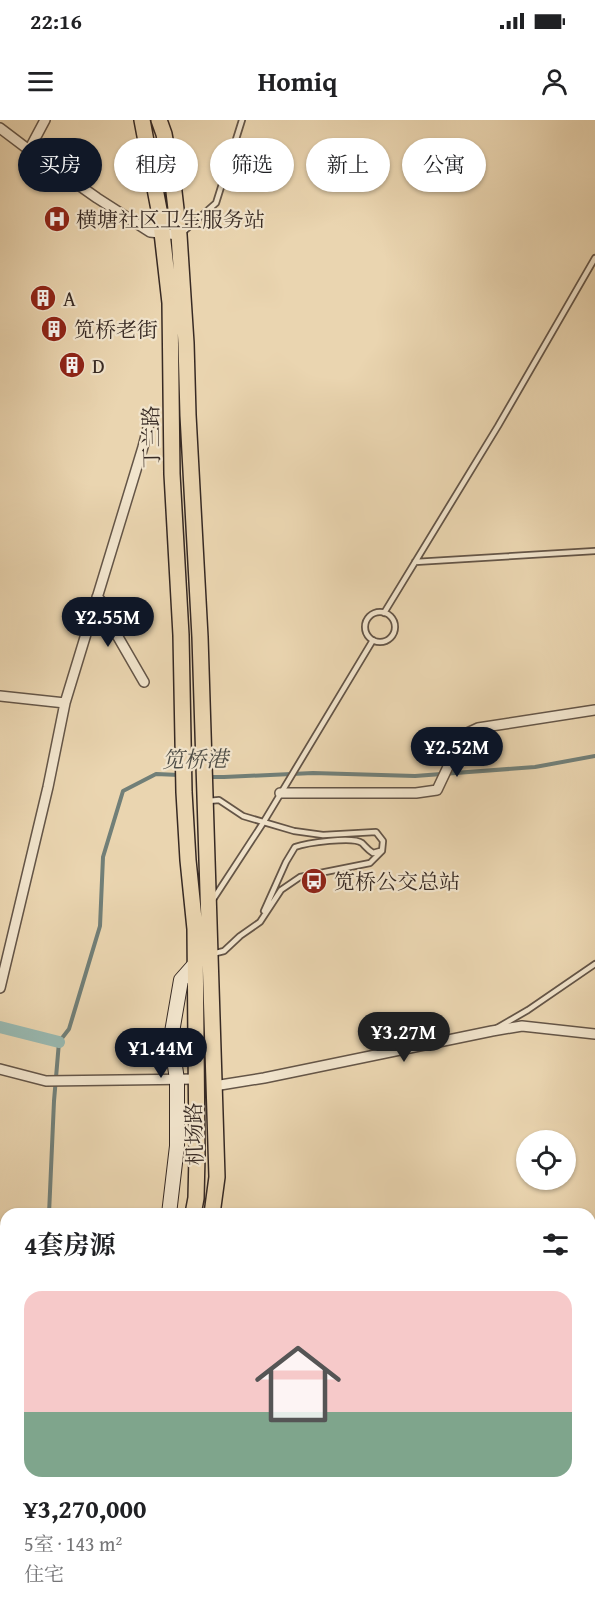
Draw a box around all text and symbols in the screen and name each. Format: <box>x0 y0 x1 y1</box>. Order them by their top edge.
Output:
text: 22:16 <box>30 5 82 37</box>
text: Homiq <box>258 61 337 101</box>
icon: menu <box>24 65 57 98</box>
icon: person <box>538 65 571 98</box>
chip: 买房 <box>18 138 102 192</box>
chip: 租房 <box>114 138 198 192</box>
chip: 筛选 <box>210 138 294 192</box>
chip: 新上 <box>306 138 390 192</box>
chip: 公寓 <box>402 138 486 192</box>
hospital icon: 横塘社区卫生服务站 <box>42 204 72 234</box>
place label: 横塘社区卫生服务站 <box>76 204 265 235</box>
building icon: A <box>28 283 58 313</box>
place label: A <box>63 283 76 314</box>
building icon: 笕桥老街 <box>39 314 69 344</box>
place label: 笕桥老街 <box>74 314 158 345</box>
building icon: D <box>57 350 87 380</box>
place label: D <box>92 350 105 381</box>
street label: 丁兰路 <box>135 405 167 469</box>
pin: ¥2.55M <box>59 597 157 648</box>
text: ¥2.55M <box>76 602 140 631</box>
pin: ¥2.52M <box>408 727 506 778</box>
text: ¥2.52M <box>425 732 489 761</box>
water label: 笕桥港 <box>162 742 231 776</box>
bus stop icon: 笕桥公交总站 <box>299 866 329 896</box>
place label: 笕桥公交总站 <box>334 866 460 897</box>
pin: ¥3.27M <box>355 1012 453 1063</box>
text: ¥3.27M <box>372 1017 436 1046</box>
pin: ¥1.44M <box>112 1028 210 1079</box>
text: ¥1.44M <box>129 1033 193 1062</box>
street label: 机场路 <box>177 1102 211 1166</box>
map controls <box>516 1130 576 1190</box>
button: locate <box>516 1130 576 1190</box>
text: 4套房源 <box>24 1225 115 1264</box>
icon: filters <box>539 1228 572 1261</box>
icon: home <box>244 1330 352 1438</box>
text: ¥3,270,000 <box>24 1489 146 1528</box>
text: 5室 · 143 m² <box>24 1529 122 1558</box>
text: 住宅 <box>24 1559 64 1588</box>

